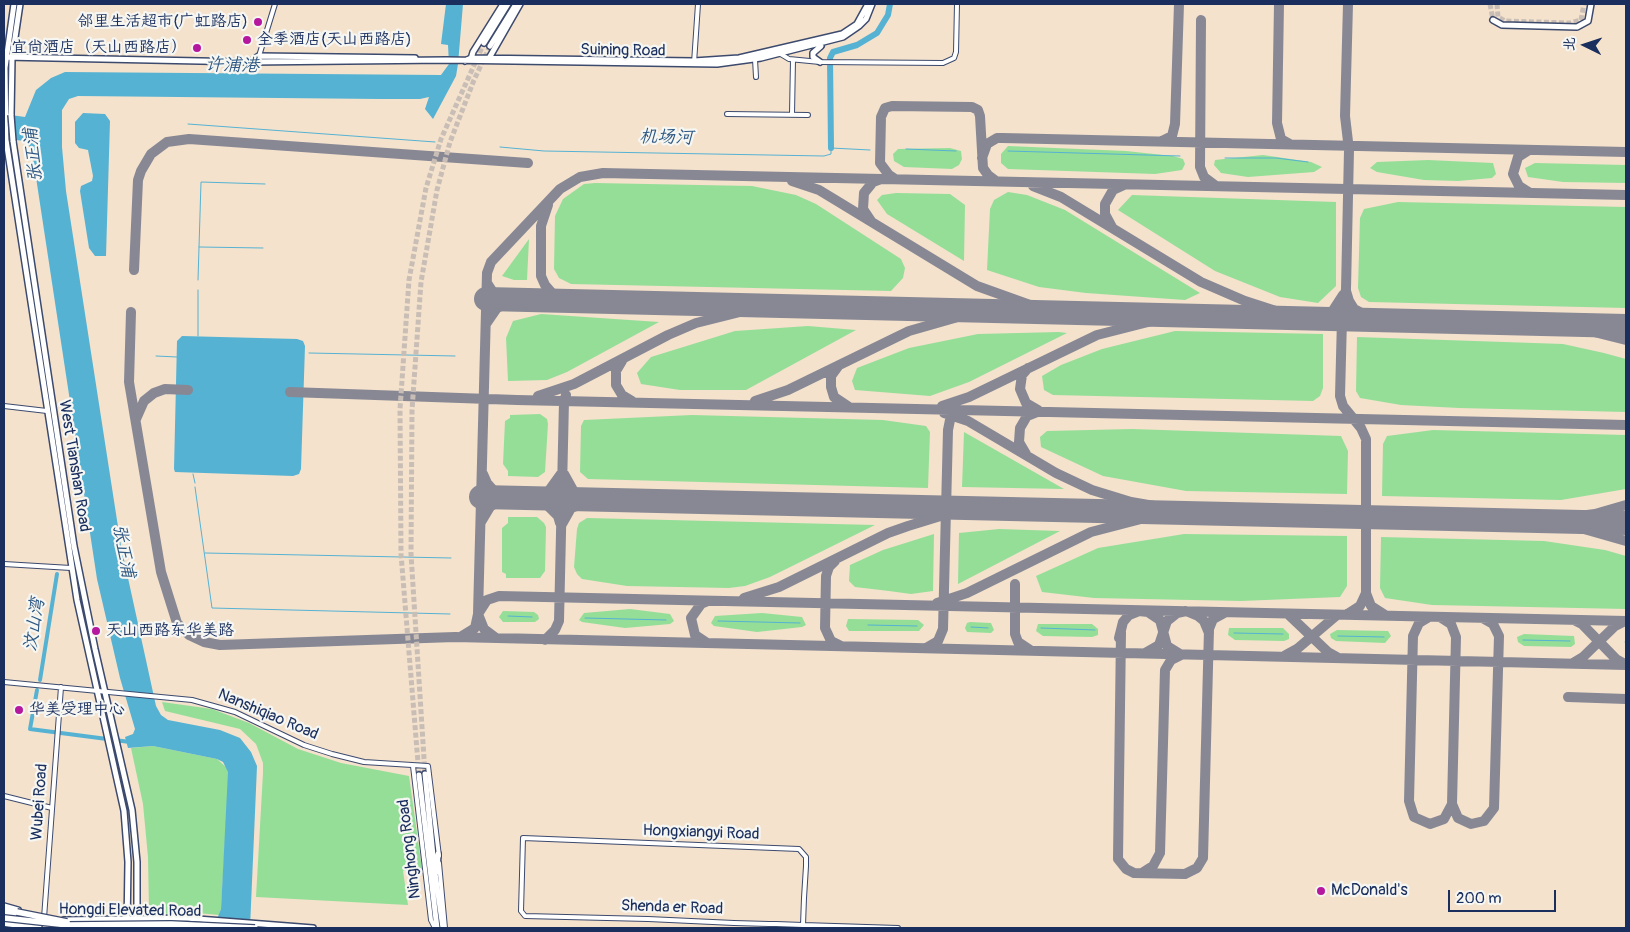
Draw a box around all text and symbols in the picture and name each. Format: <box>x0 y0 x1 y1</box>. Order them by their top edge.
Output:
place label: 邻里生活超市(广虹路店) <box>77 12 248 32</box>
marker: 邻里生活超市(广虹路店) <box>252 16 264 28</box>
north arrow <box>1560 20 1610 70</box>
place label: 全季酒店(天山西路店) <box>257 30 412 50</box>
marker: 全季酒店(天山西路店) <box>241 34 253 46</box>
text: 北 <box>1561 36 1579 51</box>
place label: 宜尚酒店（天山西路店） <box>11 38 187 58</box>
street label: Suining Road <box>580 41 666 61</box>
marker: 宜尚酒店（天山西路店） <box>191 42 203 54</box>
water label: 许浦港 <box>205 55 259 77</box>
water label: 张正浦 <box>20 127 48 183</box>
water label: 机场河 <box>639 127 693 149</box>
street label: West Tianshan Road <box>54 399 94 533</box>
water label: 张正浦 <box>107 522 139 580</box>
water label: 汶山湾 <box>20 597 50 653</box>
place label: 天山西路东华美路 <box>106 621 234 641</box>
marker: 天山西路东华美路 <box>90 625 102 637</box>
street label: Nanshiqiao Road <box>215 685 321 745</box>
place label: 华美受理中心 <box>29 700 125 720</box>
marker: 华美受理中心 <box>13 704 25 716</box>
street label: Wubei Road <box>28 763 52 841</box>
street label: Ninghong Road <box>394 798 426 900</box>
street label: Hongxiangyi Road <box>642 821 760 845</box>
scale bar <box>1450 880 1558 912</box>
place label: McDonald's <box>1331 881 1408 901</box>
marker: McDonald's <box>1315 885 1327 897</box>
text: 200 m <box>1456 889 1501 908</box>
street label: Shenda er Road <box>620 897 724 919</box>
street label: Hongdi Elevated Road <box>58 900 202 922</box>

